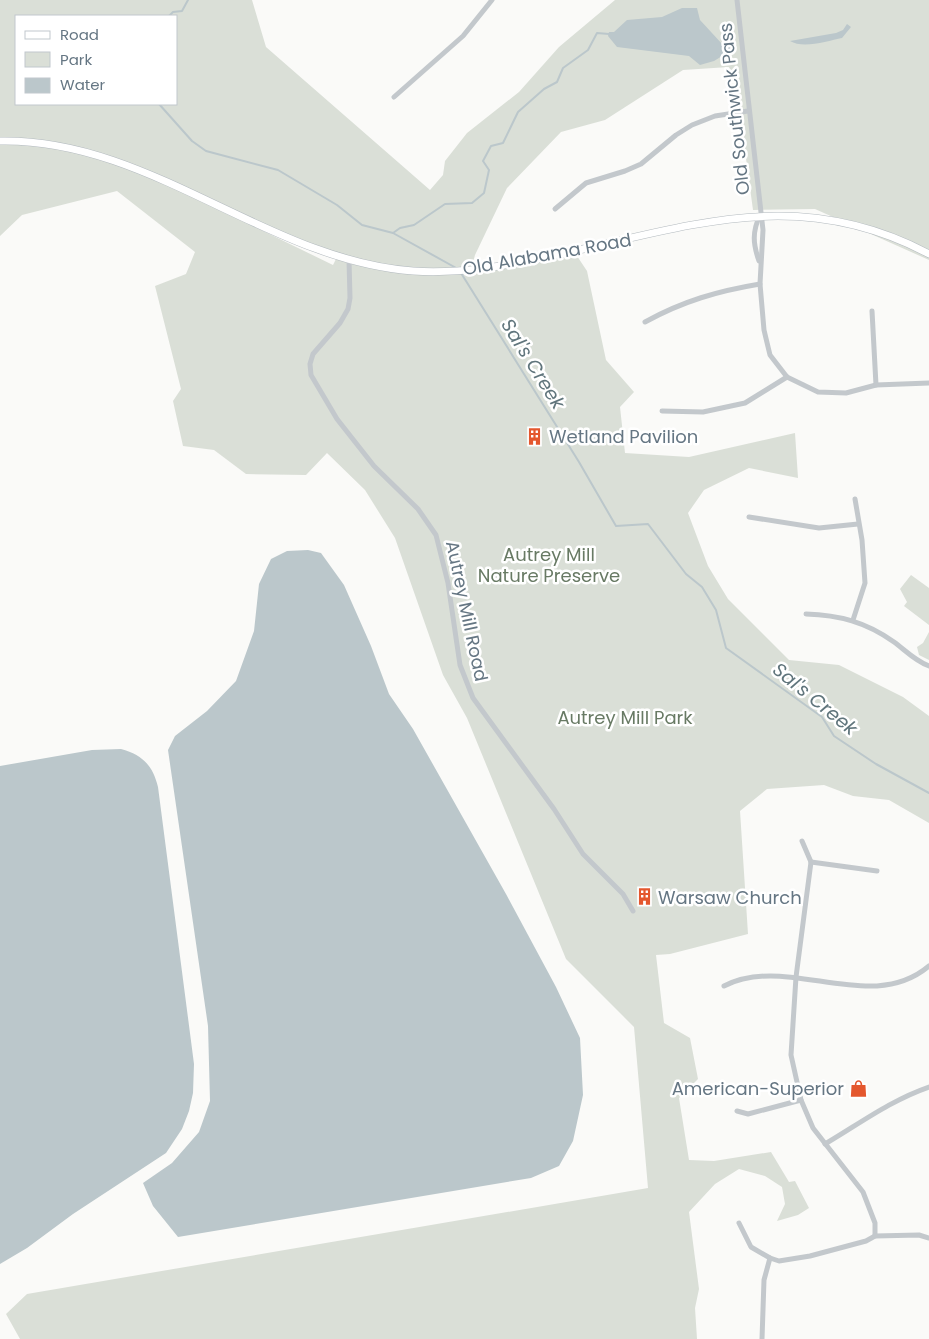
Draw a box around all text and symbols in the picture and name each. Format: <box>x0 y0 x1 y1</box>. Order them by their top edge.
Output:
legend <box>15 15 178 105</box>
street label: Old Southwick Pass <box>713 22 755 196</box>
text: Road <box>60 24 99 45</box>
text: Park <box>60 49 92 70</box>
text: Water <box>60 74 106 95</box>
street label: Old Alabama Road <box>461 227 633 281</box>
water label: Sal's Creek <box>494 313 572 416</box>
place label: Wetland Pavilion <box>549 424 698 449</box>
building icon: Wetland Pavilion <box>525 426 545 446</box>
street label: Autrey Mill Road <box>440 538 494 684</box>
park label: Autrey Mill Nature Preserve <box>478 542 620 588</box>
water label: Sal's Creek <box>767 656 864 742</box>
park label: Autrey Mill Park <box>557 705 693 730</box>
place label: Warsaw Church <box>658 885 802 910</box>
building icon: Warsaw Church <box>634 887 654 907</box>
place label: American-Superior <box>672 1076 844 1101</box>
shop icon: American-Superior <box>848 1078 868 1098</box>

